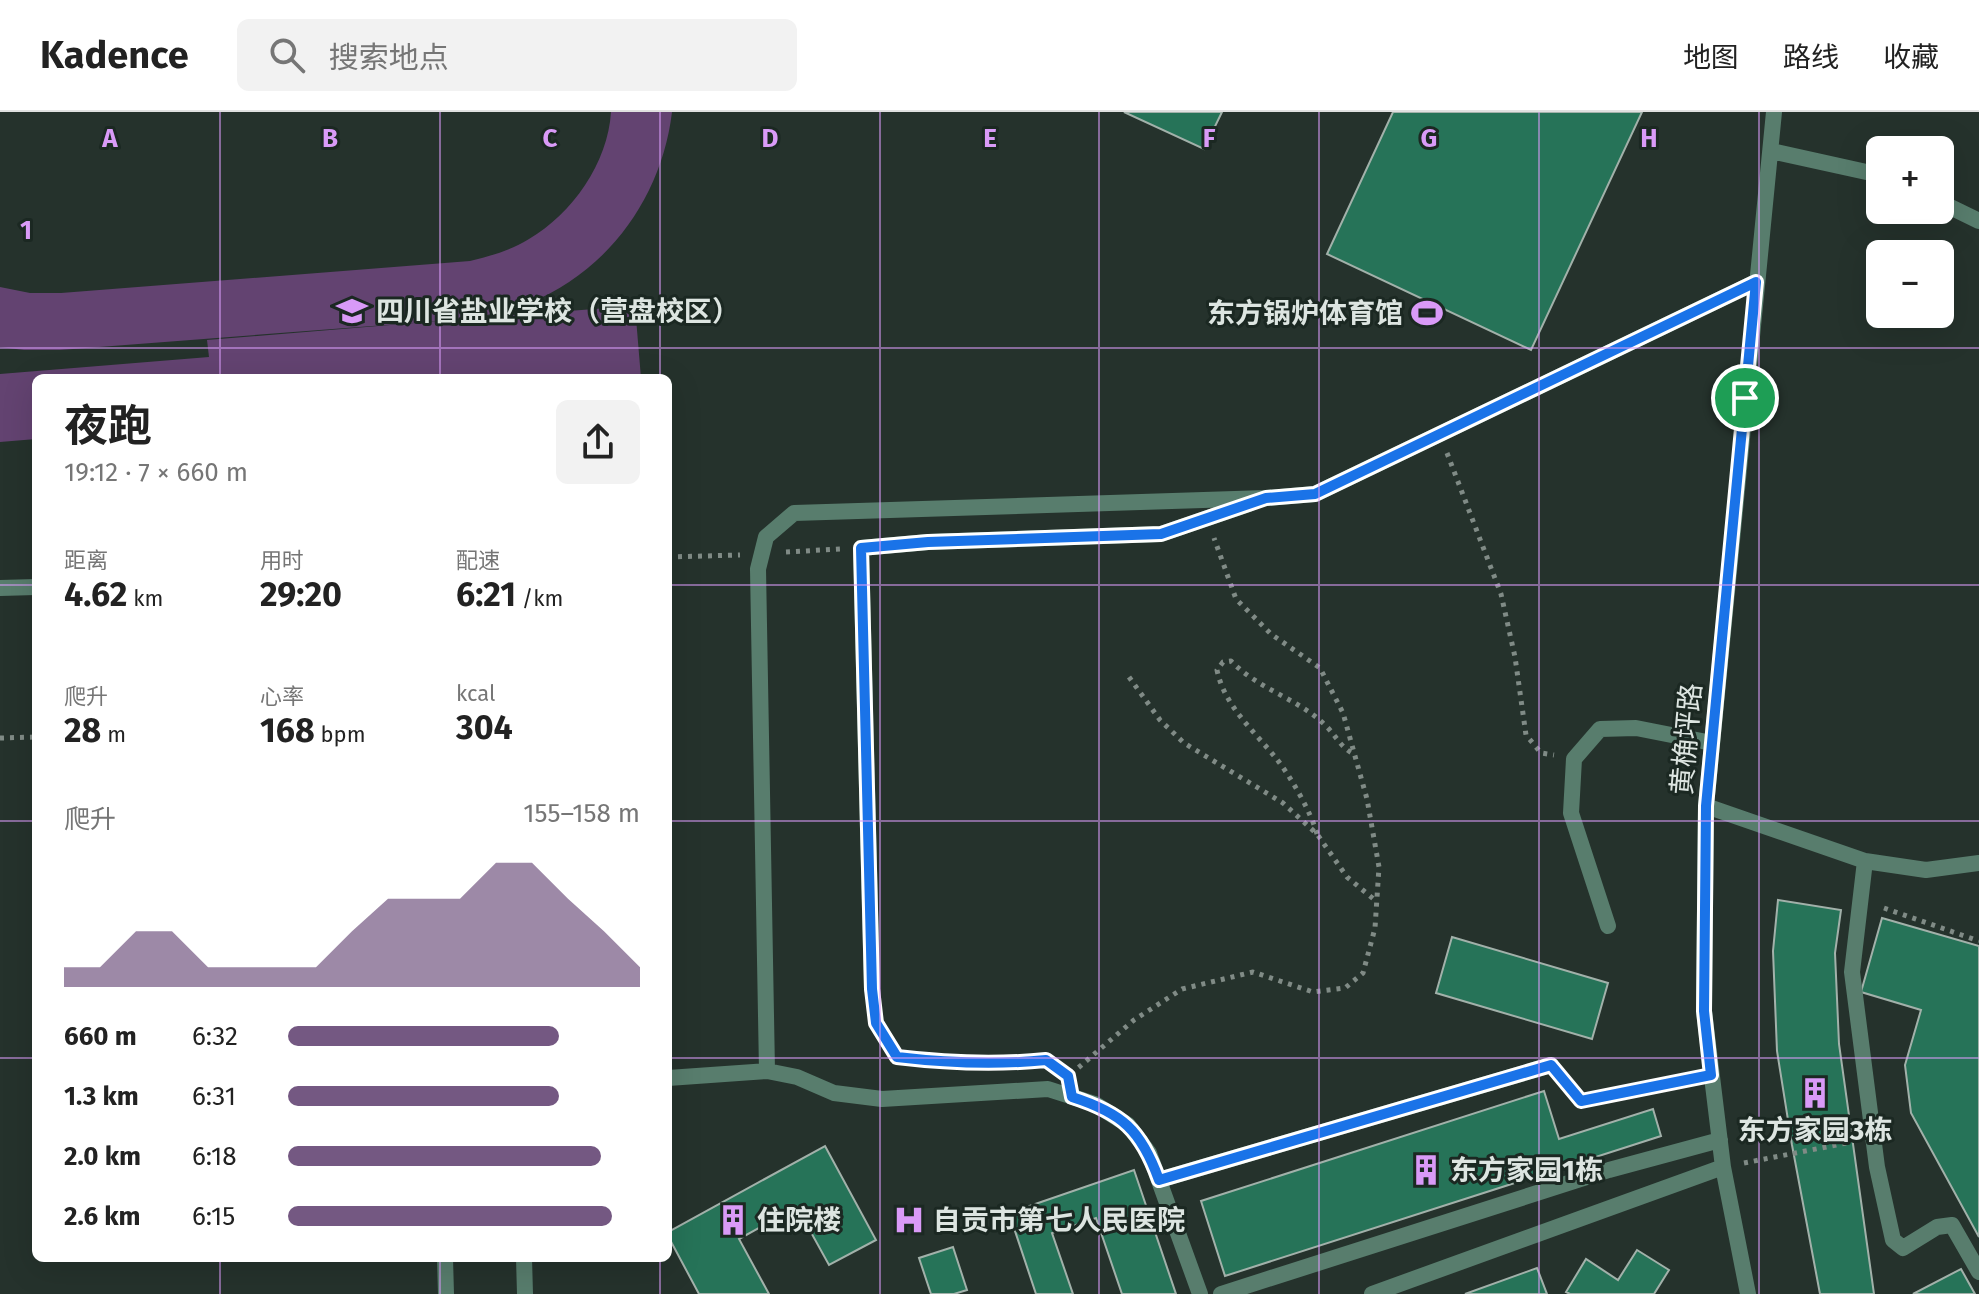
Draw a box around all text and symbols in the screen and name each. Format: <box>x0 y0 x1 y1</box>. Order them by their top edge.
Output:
search box <box>237 19 797 91</box>
text: Kadence <box>40 32 189 78</box>
icon: search <box>265 33 309 77</box>
text: 搜索地点 <box>329 40 449 76</box>
text: 地图 <box>1683 41 1739 74</box>
text: 路线 <box>1783 41 1839 74</box>
text: 收藏 <box>1883 41 1939 74</box>
text: A <box>101 123 118 154</box>
text: B <box>322 123 338 154</box>
text: C <box>543 123 558 154</box>
text: D <box>762 123 779 154</box>
text: E <box>983 123 997 154</box>
text: F <box>1203 123 1216 154</box>
text: G <box>1421 123 1437 154</box>
text: H <box>1640 123 1658 154</box>
map controls <box>1866 136 1954 328</box>
button: + <box>1866 136 1954 224</box>
text: 1 <box>20 215 32 246</box>
button: − <box>1866 240 1954 328</box>
school or university icon: 四川省盐业学校（营盘校区） <box>335 294 369 328</box>
place label: 四川省盐业学校（营盘校区） <box>376 295 740 328</box>
sports icon: 东方锅炉体育馆 <box>1410 296 1444 330</box>
place label: 东方锅炉体育馆 <box>1207 297 1403 330</box>
pin <box>1711 364 1779 432</box>
icon: arrive <box>1723 376 1767 420</box>
text: 夜跑 <box>64 400 152 453</box>
button: share <box>556 400 640 484</box>
text: 19:12 · 7 × 660 m <box>64 457 248 488</box>
text: 距离 <box>64 547 108 574</box>
text: 用时 <box>260 547 304 574</box>
text: 配速 <box>456 547 500 574</box>
text: 4.62 <box>64 574 127 615</box>
text: 29:20 <box>260 574 342 615</box>
text: 6:21 <box>456 574 516 615</box>
text: km <box>127 585 163 612</box>
text: /km <box>516 585 563 612</box>
text: kcal <box>456 680 496 707</box>
street label: 黄桷坪路 <box>1665 682 1708 796</box>
text: 爬升 <box>64 683 108 710</box>
text: 心率 <box>260 683 304 710</box>
text: 304 <box>456 707 513 748</box>
text: 28 <box>64 710 101 751</box>
text: 168 <box>260 710 315 751</box>
text: m <box>101 721 126 748</box>
text: bpm <box>315 721 366 748</box>
text: 155–158 m <box>523 798 640 829</box>
text: 爬升 <box>64 804 116 835</box>
text: 660 m <box>64 1021 137 1052</box>
text: 6:32 <box>192 1021 238 1052</box>
building icon: 东方家园3栋 <box>1798 1076 1832 1110</box>
text: 1.3 km <box>64 1081 139 1112</box>
text: 6:31 <box>192 1081 236 1112</box>
place label: 东方家园3栋 <box>1738 1114 1892 1147</box>
text: 2.0 km <box>64 1141 141 1172</box>
text: 6:18 <box>192 1141 237 1172</box>
building icon: 东方家园1栋 <box>1409 1153 1443 1187</box>
place label: 东方家园1栋 <box>1450 1154 1603 1187</box>
text: 2.6 km <box>64 1201 141 1232</box>
text: 6:15 <box>192 1201 235 1232</box>
building icon: 住院楼 <box>716 1203 750 1237</box>
hospital icon: 自贡市第七人民医院 <box>892 1203 926 1237</box>
place label: 住院楼 <box>757 1204 841 1237</box>
place label: 自贡市第七人民医院 <box>933 1204 1185 1237</box>

